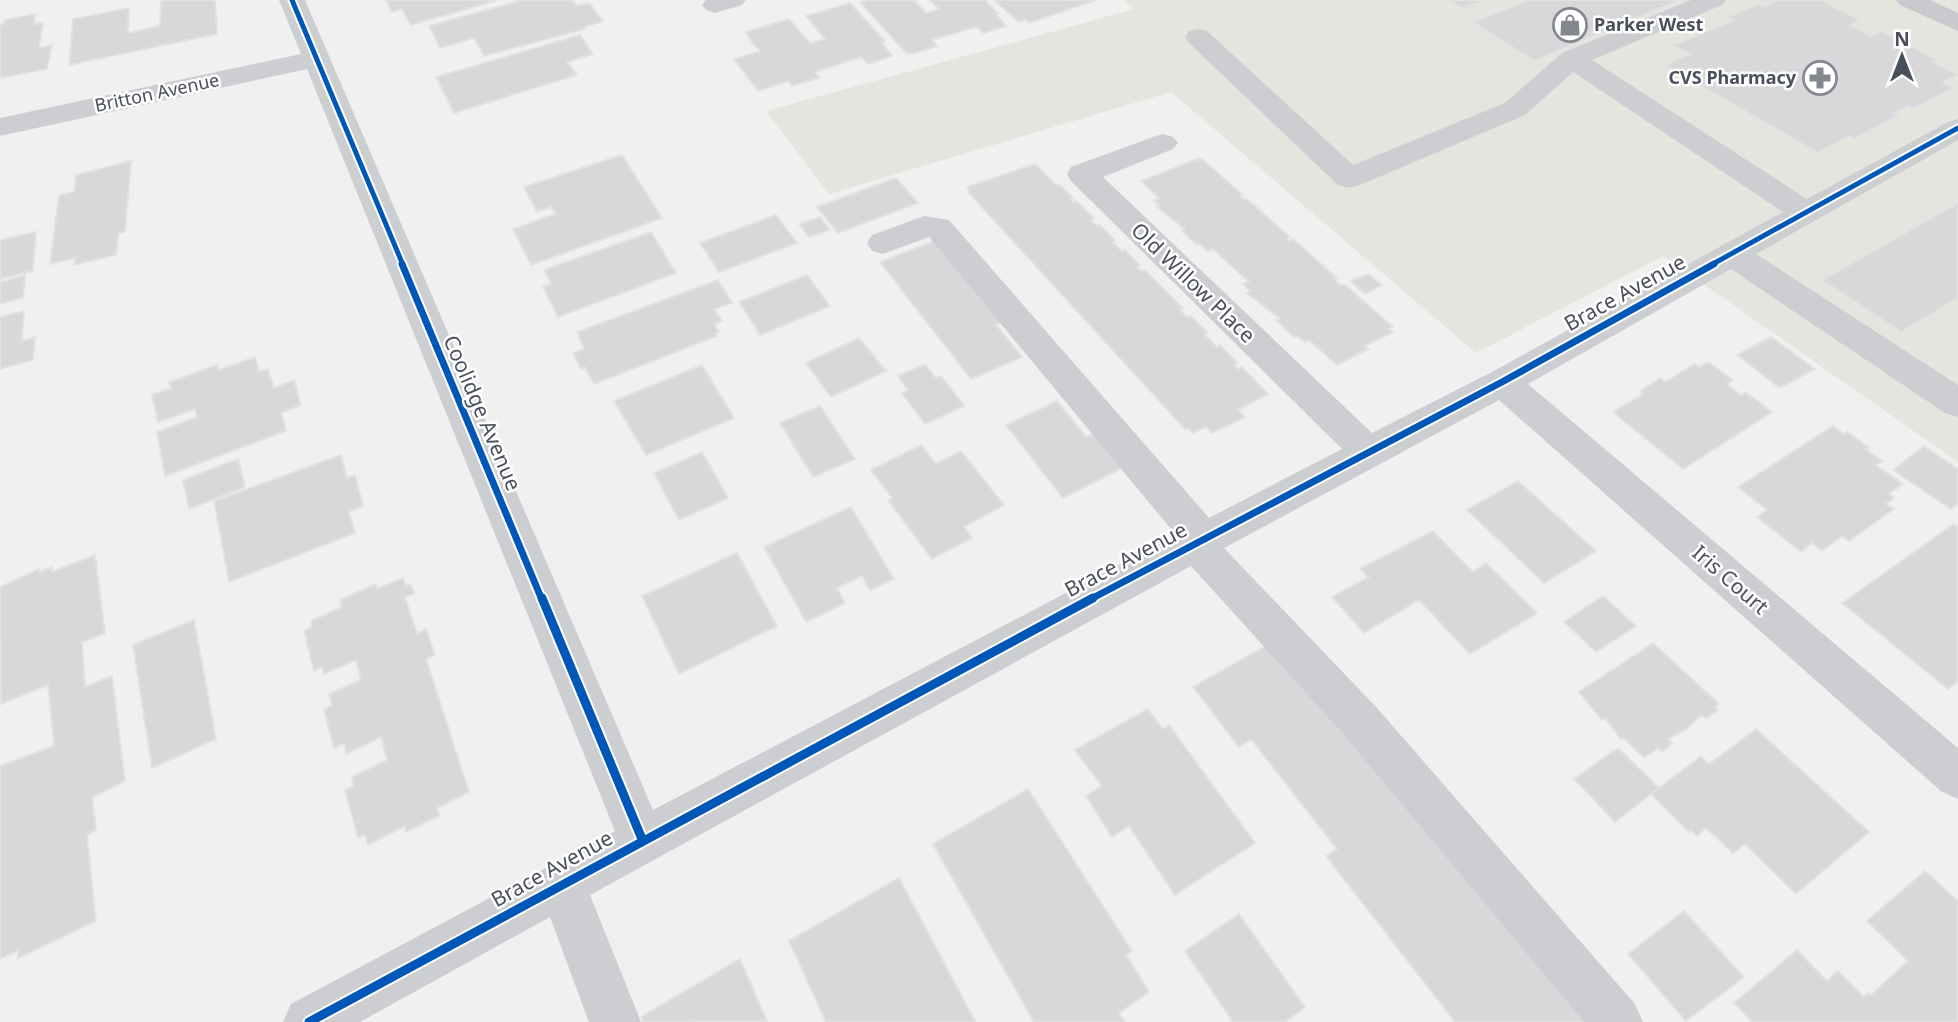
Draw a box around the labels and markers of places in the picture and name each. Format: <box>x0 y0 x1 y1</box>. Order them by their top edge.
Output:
shop icon: Parker West <box>1551 6 1589 44</box>
place label: Parker West <box>1594 12 1703 36</box>
pharmacy icon: CVS Pharmacy <box>1801 59 1839 97</box>
place label: CVS Pharmacy <box>1669 65 1797 89</box>

